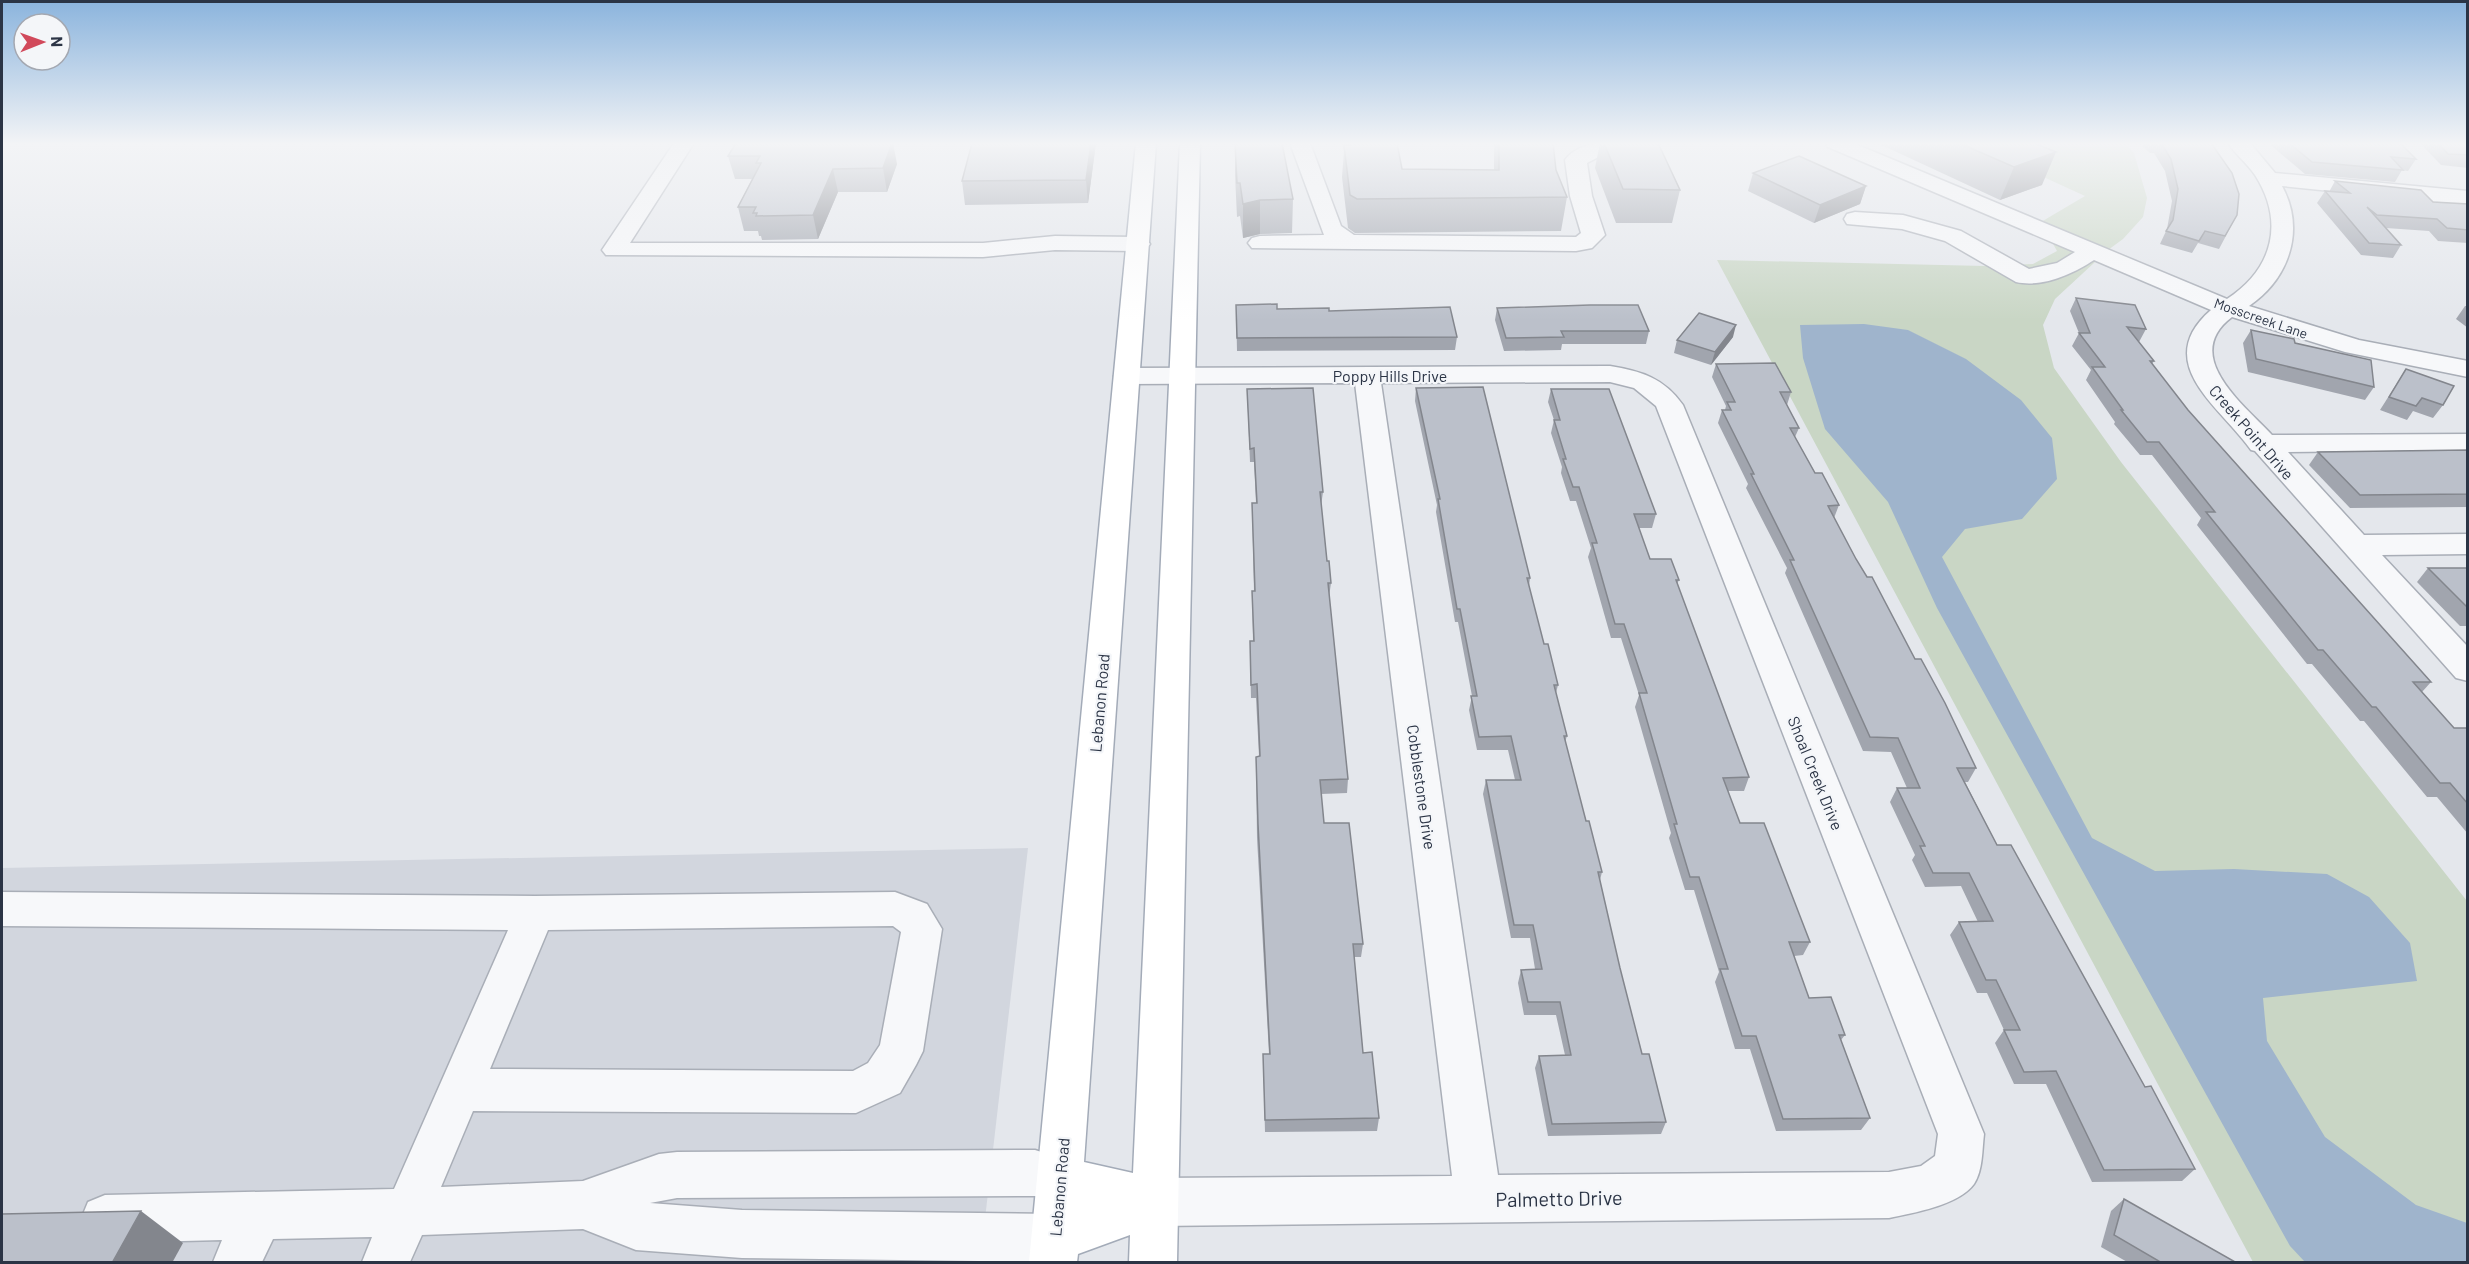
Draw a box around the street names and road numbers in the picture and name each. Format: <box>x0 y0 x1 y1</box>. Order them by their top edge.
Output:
street label: Mosscreek Lane <box>2212 294 2310 342</box>
street label: Poppy Hills Drive <box>1333 366 1447 385</box>
street label: Creek Point Drive <box>2206 381 2298 483</box>
street label: Lebanon Road <box>1085 653 1113 753</box>
street label: Shoal Creek Drive <box>1785 713 1847 833</box>
street label: Cobblestone Drive <box>1404 723 1440 851</box>
street label: Lebanon Road <box>1045 1137 1073 1237</box>
street label: Palmetto Drive <box>1495 1185 1623 1211</box>

